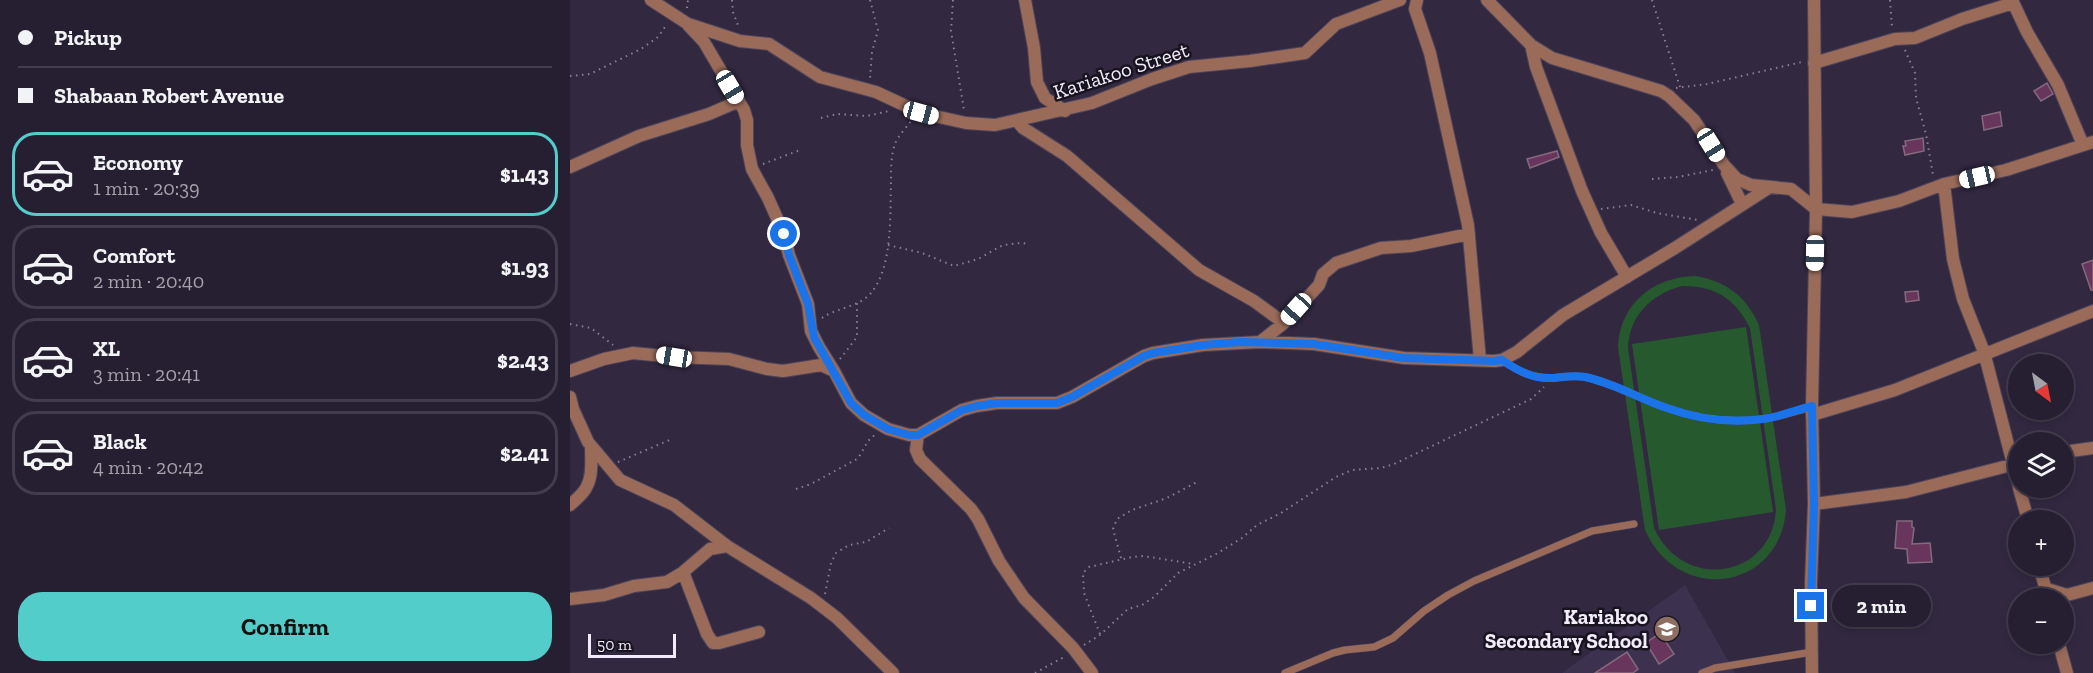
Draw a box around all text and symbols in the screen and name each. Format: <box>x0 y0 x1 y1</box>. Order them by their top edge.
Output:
text: Pickup <box>54 24 122 51</box>
street label: Kariakoo Street <box>1050 37 1192 104</box>
car <box>713 67 747 107</box>
text: Shabaan Robert Avenue <box>54 82 284 109</box>
car <box>901 100 941 126</box>
car <box>1694 125 1728 165</box>
icon: car <box>21 147 75 201</box>
text: Economy <box>93 149 183 176</box>
text: $1.43 <box>500 161 549 188</box>
car <box>1957 164 1997 190</box>
text: 1 min · 20:39 <box>93 176 200 200</box>
route start <box>770 220 797 247</box>
car <box>1806 235 1824 271</box>
icon: car <box>21 240 75 294</box>
text: Comfort <box>93 242 175 269</box>
text: $1.93 <box>501 254 549 281</box>
text: 2 min · 20:40 <box>93 269 204 293</box>
car <box>1277 290 1315 328</box>
icon: car <box>21 333 75 387</box>
text: XL <box>93 335 120 362</box>
car <box>655 345 693 369</box>
text: $2.43 <box>497 347 549 374</box>
north arrow <box>2008 354 2074 420</box>
map controls <box>2008 354 2074 654</box>
text: 3 min · 20:41 <box>93 362 200 386</box>
icon: car <box>21 426 75 480</box>
text: Black <box>93 428 147 455</box>
button: layers <box>2008 432 2074 498</box>
text: $2.41 <box>500 440 549 467</box>
text: 4 min · 20:42 <box>93 455 203 479</box>
button: + <box>2008 510 2074 576</box>
callout: 2 min <box>1832 585 1931 627</box>
button: − <box>2008 588 2074 654</box>
button: Confirm <box>18 592 552 661</box>
route end <box>1797 592 1824 619</box>
text: 2 min <box>1857 594 1906 618</box>
place label: Kariakoo Secondary School <box>1485 604 1648 653</box>
school or university icon: Kariakoo Secondary School <box>1652 614 1682 644</box>
scale bar <box>588 631 676 658</box>
text: 50 m <box>597 635 632 654</box>

